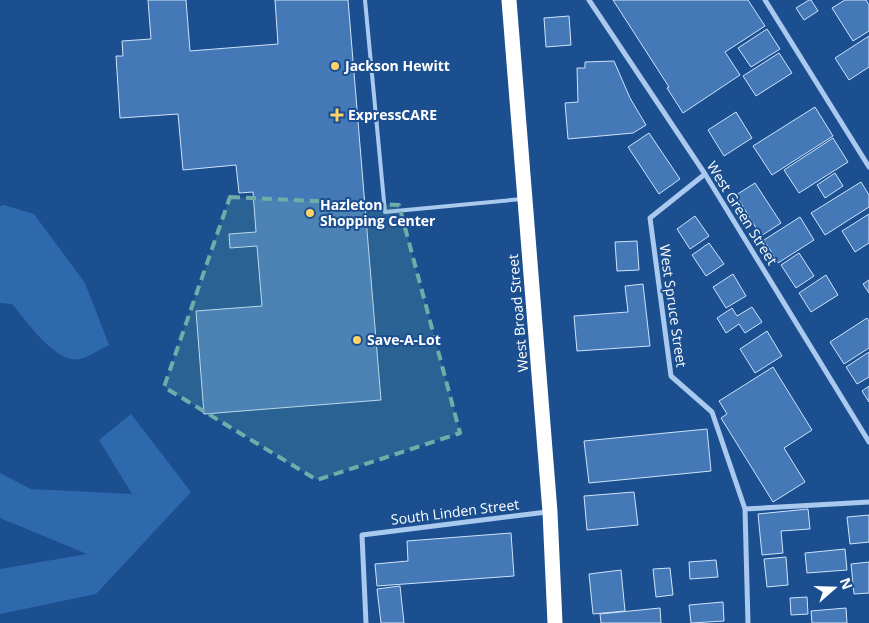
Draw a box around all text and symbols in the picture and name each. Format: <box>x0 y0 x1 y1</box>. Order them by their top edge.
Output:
place label: Jackson Hewitt <box>343 56 450 75</box>
marker: Jackson Hewitt <box>329 60 341 72</box>
place label: ExpressCARE <box>348 105 437 124</box>
marker: ExpressCARE <box>330 108 344 122</box>
street label: West Green Street <box>703 157 782 268</box>
place label: Hazleton Shopping Center <box>320 195 436 230</box>
marker: Hazleton Shopping Center <box>304 207 316 219</box>
street label: West Spruce Street <box>655 243 692 369</box>
street label: West Broad Street <box>503 253 532 373</box>
place label: Save-A-Lot <box>367 330 441 349</box>
marker: Save-A-Lot <box>351 334 363 346</box>
street label: South Linden Street <box>390 494 520 529</box>
north arrow <box>809 563 859 613</box>
text: N <box>836 575 858 592</box>

